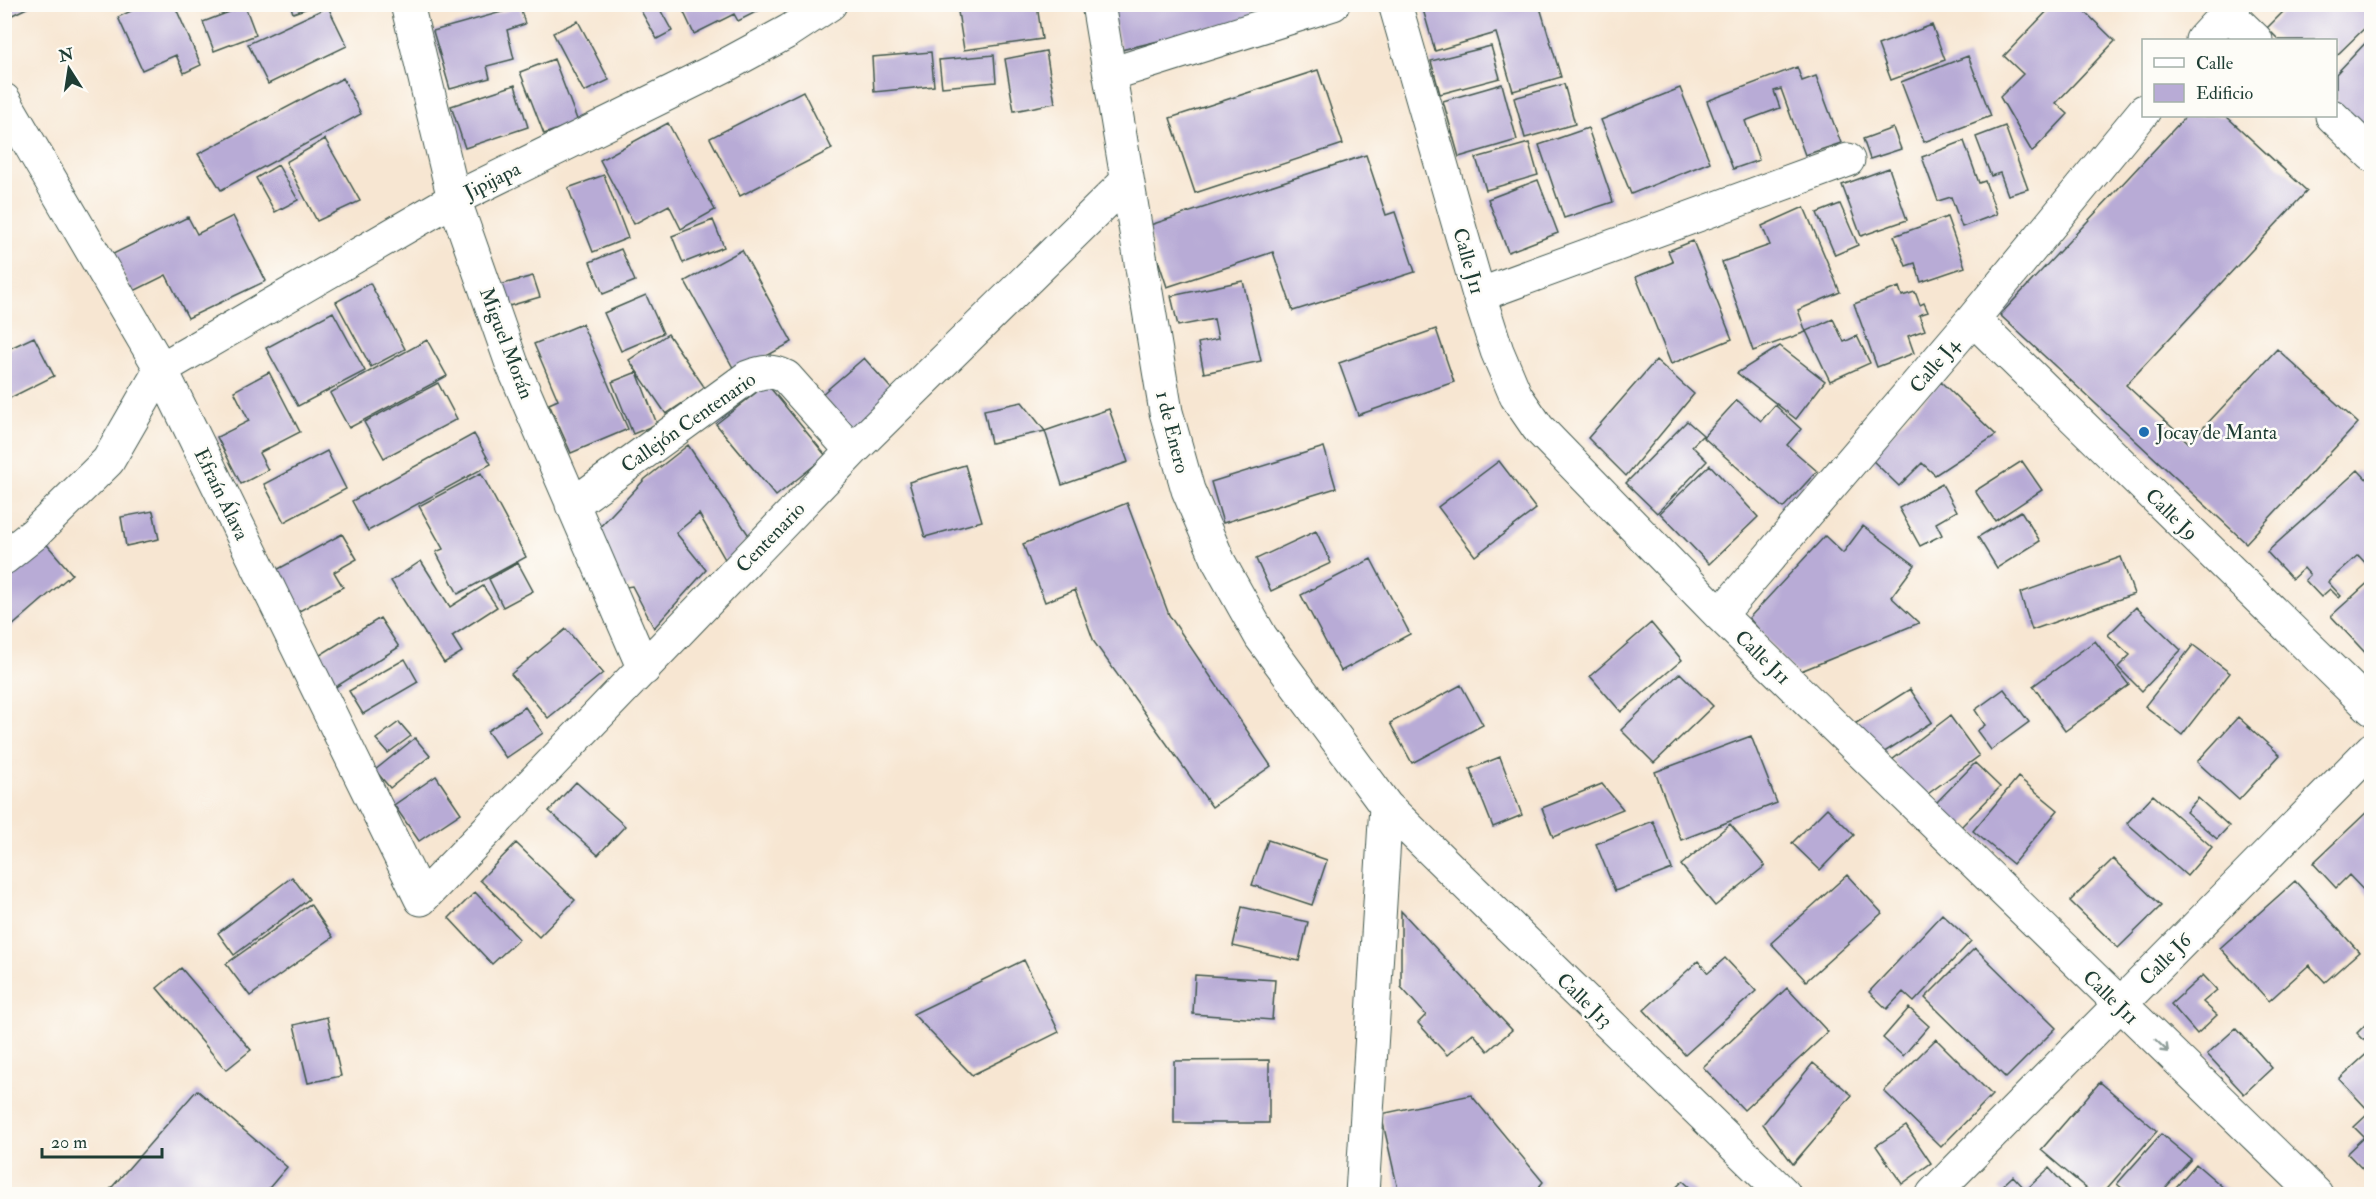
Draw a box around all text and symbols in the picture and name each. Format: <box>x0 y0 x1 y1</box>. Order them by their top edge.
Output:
north arrow <box>39 39 99 99</box>
legend <box>2142 39 2337 117</box>
text: N <box>56 44 76 67</box>
text: Calle <box>2196 52 2234 75</box>
text: Edificio <box>2196 82 2253 105</box>
street label: Jipijapa <box>459 156 526 206</box>
street label: Calle J11 <box>1447 225 1490 297</box>
street label: Miguel Morán <box>474 284 539 402</box>
street label: Calle J4 <box>1904 332 1965 398</box>
street label: Callejón Centenario <box>616 367 761 478</box>
street label: 1 de Enero <box>1150 388 1195 476</box>
place label: Jocay de Manta <box>2155 420 2278 445</box>
marker: Jocay de Manta <box>2137 425 2151 439</box>
street label: Efraín Álava <box>189 444 256 545</box>
street label: Calle J9 <box>2140 483 2203 546</box>
street label: Centenario <box>730 497 810 578</box>
street label: Calle J11 <box>1730 625 1796 690</box>
street label: Calle J6 <box>2134 927 2197 991</box>
street label: Calle J11 <box>2078 965 2144 1030</box>
street label: Calle J13 <box>1551 968 1618 1033</box>
one-way arrow <box>2154 1039 2169 1053</box>
scale bar <box>42 1121 162 1159</box>
text: 20 m <box>51 1131 87 1154</box>

